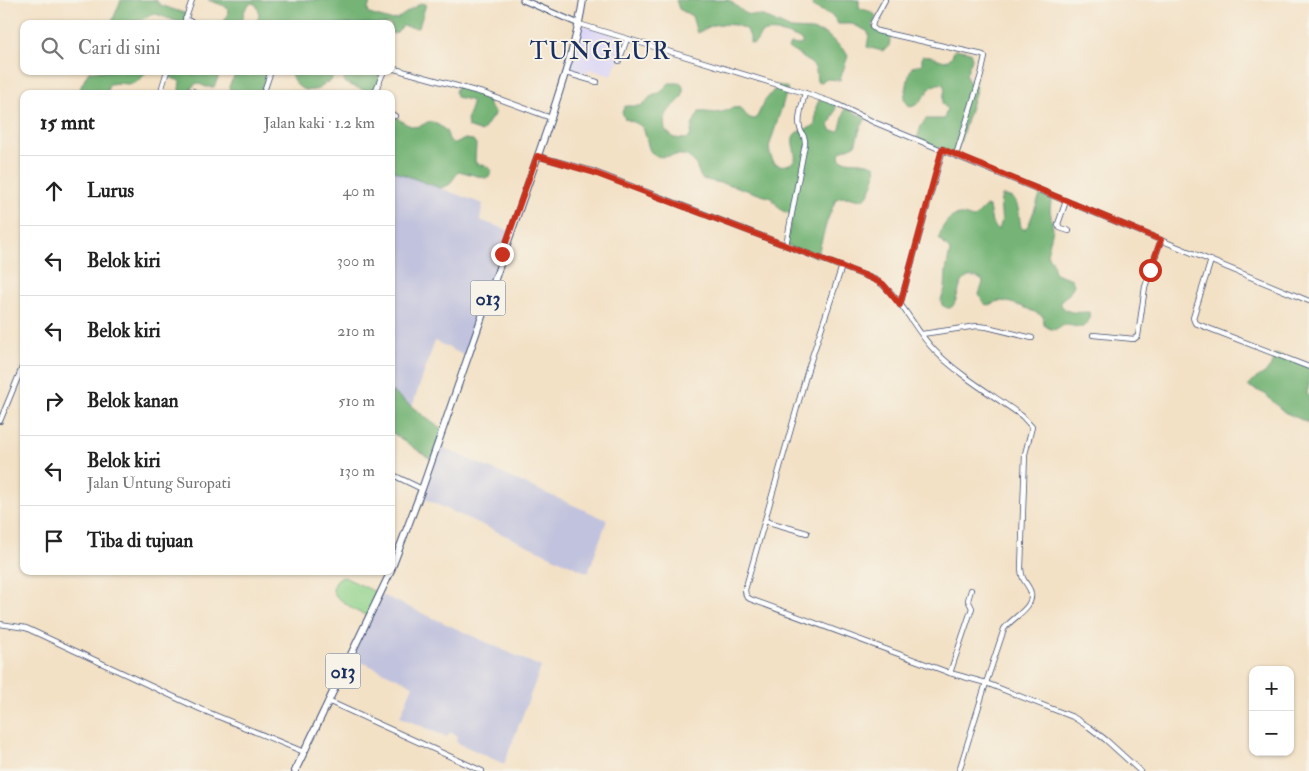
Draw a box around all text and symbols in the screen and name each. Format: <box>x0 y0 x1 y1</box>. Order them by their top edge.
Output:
search box <box>20 20 395 75</box>
icon: search <box>38 34 66 62</box>
text: Cari di sini <box>78 36 161 60</box>
district label: TUNGLUR <box>530 36 670 67</box>
text: 15 mnt <box>40 109 95 136</box>
text: Jalan kaki · 1.2 km <box>264 113 375 133</box>
icon: ahead <box>40 177 68 205</box>
text: Lurus <box>87 179 134 203</box>
text: 40 m <box>342 181 375 201</box>
route end <box>491 243 514 266</box>
icon: left <box>40 247 68 275</box>
text: Belok kiri <box>87 249 161 273</box>
text: 300 m <box>337 251 375 271</box>
route start <box>1139 259 1162 282</box>
road number: 013 <box>470 280 506 316</box>
icon: left <box>40 317 68 345</box>
text: Belok kiri <box>87 319 161 343</box>
text: 210 m <box>337 321 375 341</box>
icon: right <box>40 387 68 415</box>
text: Belok kanan <box>87 389 178 413</box>
text: 510 m <box>338 391 375 411</box>
text: Belok kiri <box>87 449 161 473</box>
icon: left <box>40 457 68 485</box>
text: 130 m <box>339 461 375 481</box>
text: Jalan Untung Suropati <box>87 473 231 493</box>
icon: arrive <box>40 527 68 555</box>
text: Tiba di tujuan <box>87 529 193 553</box>
road number: 013 <box>326 654 360 688</box>
map controls <box>1249 666 1294 756</box>
button: + <box>1249 666 1294 711</box>
button: − <box>1249 711 1294 756</box>

